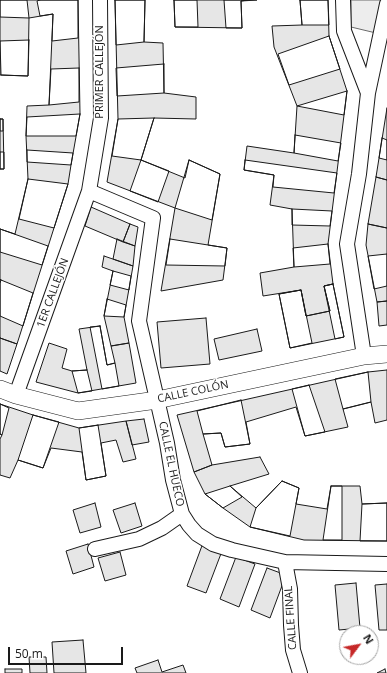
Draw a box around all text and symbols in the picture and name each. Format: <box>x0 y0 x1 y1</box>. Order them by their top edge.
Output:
street label: PRIMER CALLEJÓN <box>93 25 107 119</box>
street label: 1ER CALLEJÓN <box>34 256 72 330</box>
street label: CALLE COLÓN <box>156 378 230 406</box>
street label: CALLE EL HUECO <box>156 420 186 508</box>
street label: CALLE FINAL <box>282 586 300 650</box>
north arrow <box>339 625 379 665</box>
text: N <box>360 631 377 647</box>
scale bar <box>10 639 125 665</box>
text: 50 m <box>15 645 43 662</box>

